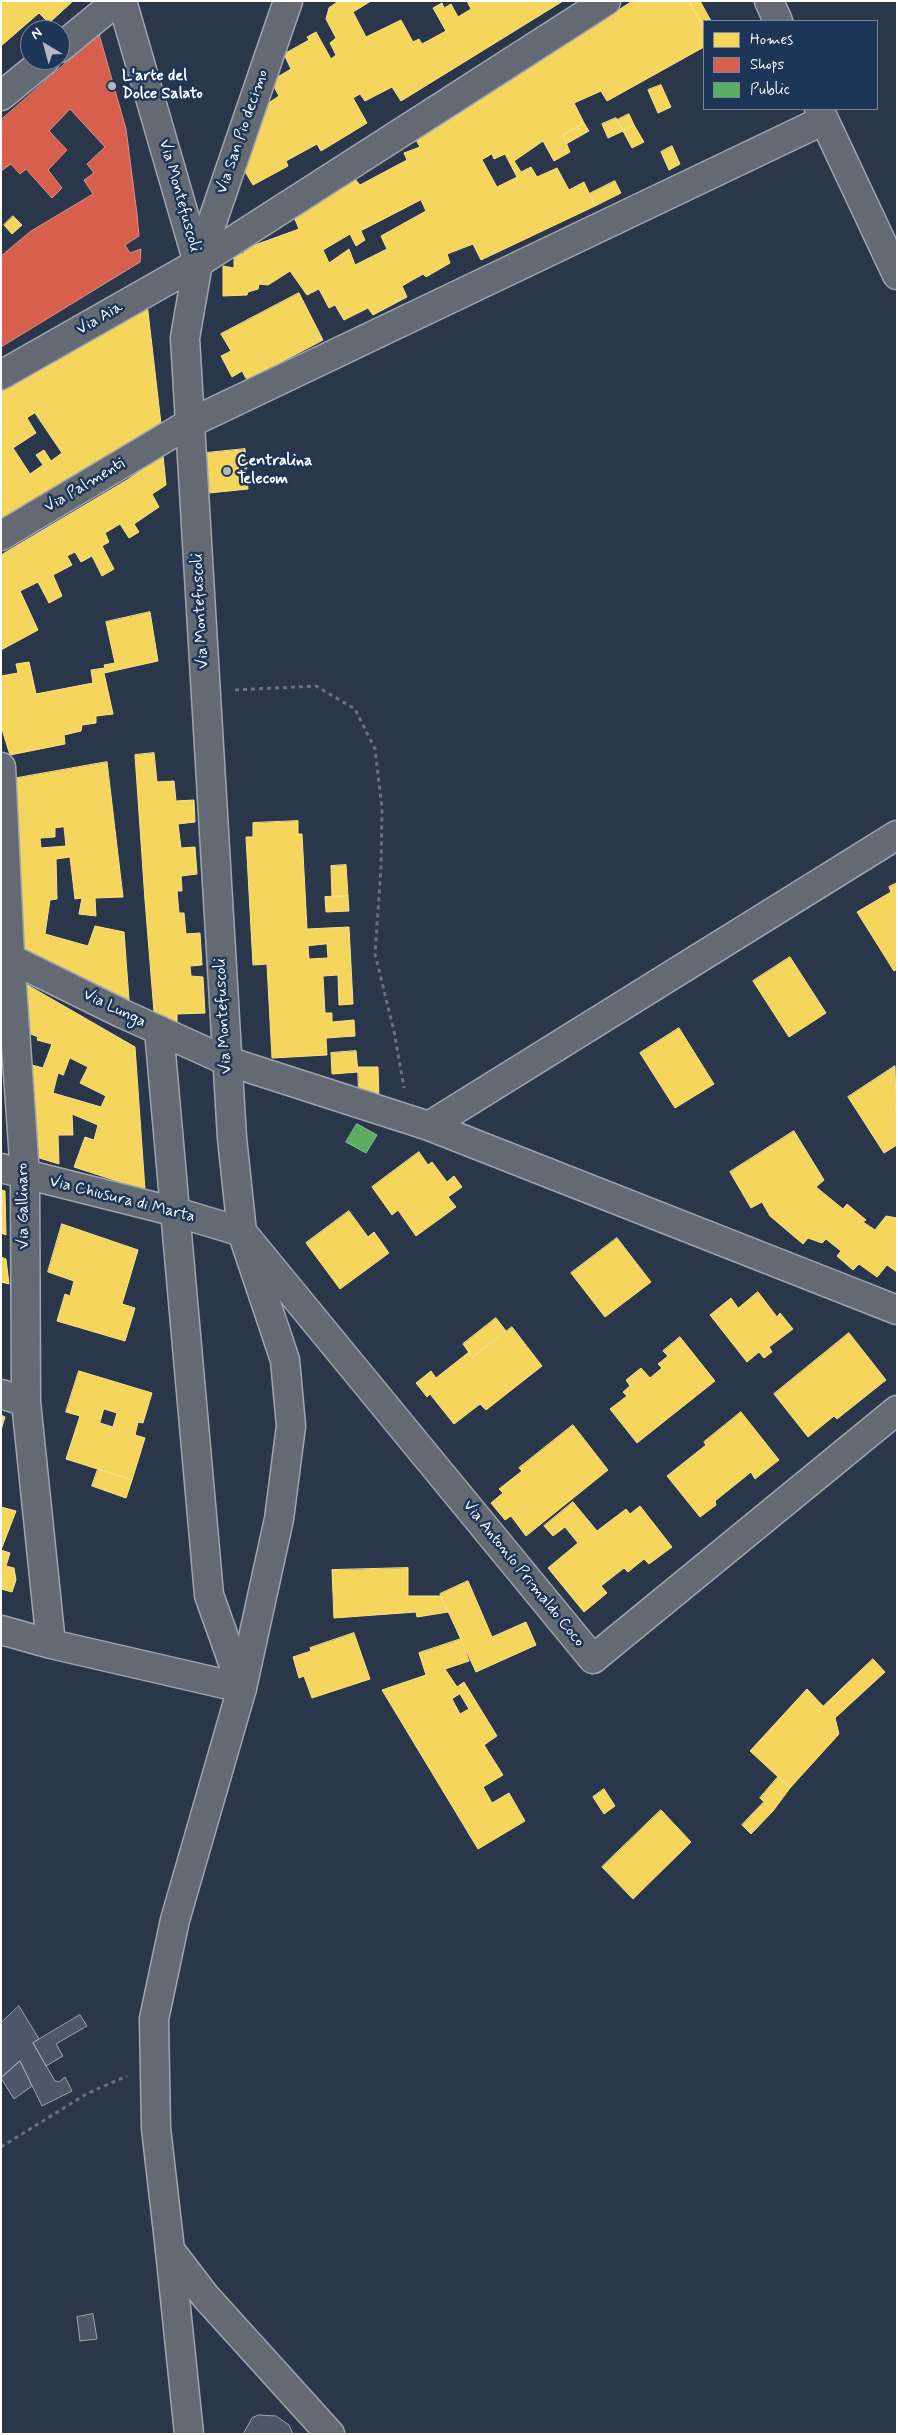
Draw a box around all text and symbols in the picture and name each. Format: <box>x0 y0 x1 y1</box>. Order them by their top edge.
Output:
north arrow <box>20 20 70 70</box>
legend <box>703 20 878 110</box>
text: N <box>27 24 46 44</box>
text: Homes <box>750 30 793 50</box>
text: Shops <box>750 55 784 75</box>
place label: L'arte del Dolce Salato <box>122 67 203 105</box>
street label: Via San Pio decimo <box>213 68 273 196</box>
marker: L'arte del Dolce Salato <box>106 80 118 92</box>
text: Public <box>750 80 790 100</box>
street label: Via Montefuscoli <box>154 138 204 254</box>
street label: Via Aia <box>74 298 126 340</box>
place label: Centralina Telecom <box>237 452 312 490</box>
street label: Via Palmenti <box>41 455 129 517</box>
marker: Centralina Telecom <box>221 465 233 477</box>
street label: Via Montefuscoli <box>188 552 214 670</box>
street label: Via Montefuscoli <box>211 957 237 1075</box>
street label: Via Lunga <box>79 986 149 1032</box>
street label: Via Gallinaro <box>14 1163 34 1249</box>
street label: Via Chiusura di Marta <box>47 1173 197 1227</box>
street label: Via Antonio Primaldo Coco <box>458 1497 588 1651</box>

